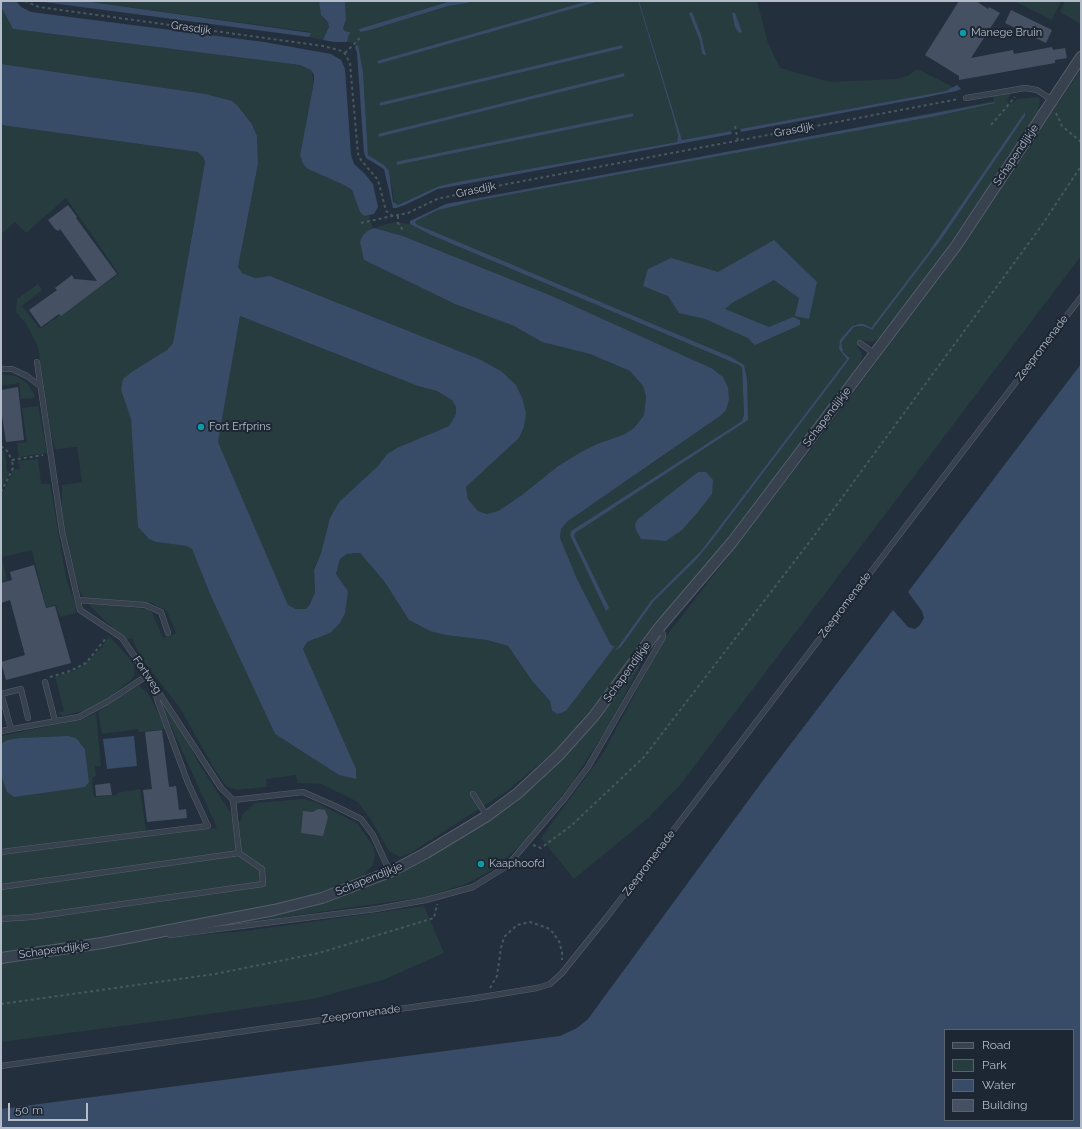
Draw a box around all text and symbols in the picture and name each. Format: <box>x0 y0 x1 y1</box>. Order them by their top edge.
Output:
street label: Grasdijk <box>170 19 212 37</box>
place label: Manege Bruin <box>971 26 1042 40</box>
marker: Manege Bruin <box>958 28 968 38</box>
street label: Grasdijk <box>773 120 815 140</box>
street label: Schapendijkje <box>991 122 1041 188</box>
street label: Grasdijk <box>455 179 497 201</box>
street label: Zeepromenade <box>1013 313 1071 383</box>
street label: Schapendijkje <box>800 385 854 449</box>
place label: Fort Erfprins <box>209 420 271 434</box>
marker: Fort Erfprins <box>196 422 206 432</box>
street label: Zeepromenade <box>816 570 874 640</box>
street label: Schapendijkje <box>601 639 653 705</box>
street label: Fortweg <box>130 654 164 696</box>
street label: Zeepromenade <box>620 828 678 898</box>
place label: Kaaphoofd <box>489 857 545 871</box>
marker: Kaaphoofd <box>476 859 486 869</box>
street label: Schapendijkje <box>333 860 405 898</box>
street label: Schapendijkje <box>18 939 90 961</box>
street label: Zeepromenade <box>321 1002 401 1026</box>
legend <box>944 1029 1074 1121</box>
text: Road <box>982 1038 1011 1052</box>
text: Park <box>982 1058 1007 1072</box>
text: Water <box>982 1078 1016 1092</box>
scale bar <box>10 1095 90 1121</box>
text: Building <box>982 1098 1028 1112</box>
text: 50 m <box>15 1103 43 1117</box>

